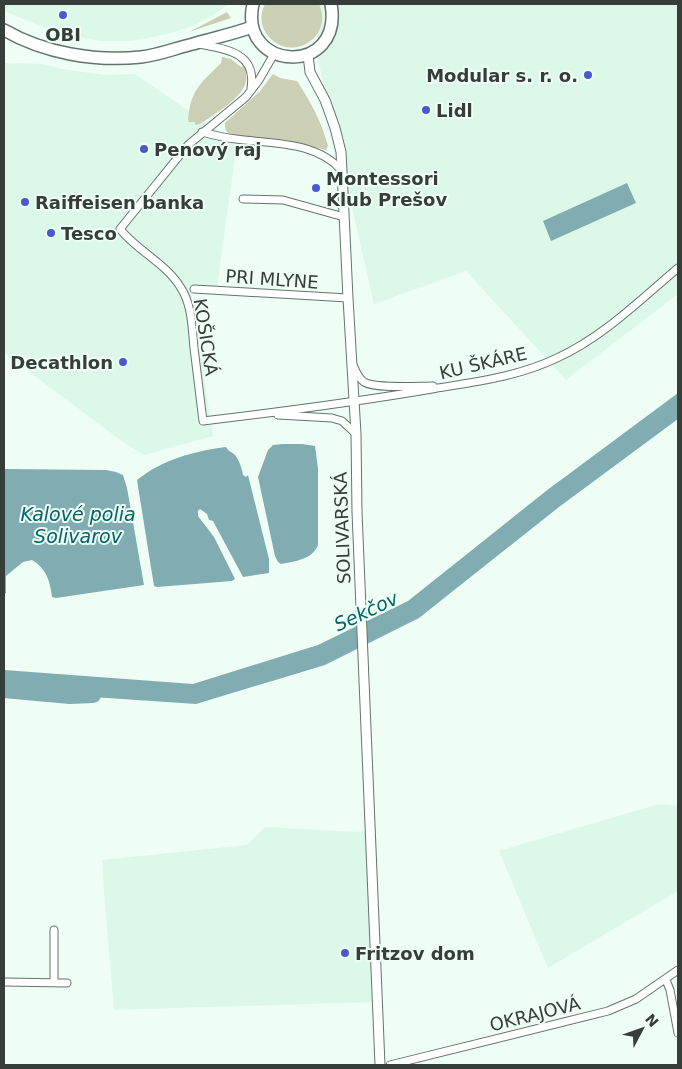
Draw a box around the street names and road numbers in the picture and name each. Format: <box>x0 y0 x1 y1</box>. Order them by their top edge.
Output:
street label: PRI MLYNE <box>225 265 319 293</box>
street label: KOŠICKÁ <box>190 297 223 378</box>
street label: KU ŠKÁRE <box>437 343 529 383</box>
street label: SOLIVARSKÁ <box>330 471 354 584</box>
street label: OKRAJOVÁ <box>487 992 583 1035</box>

